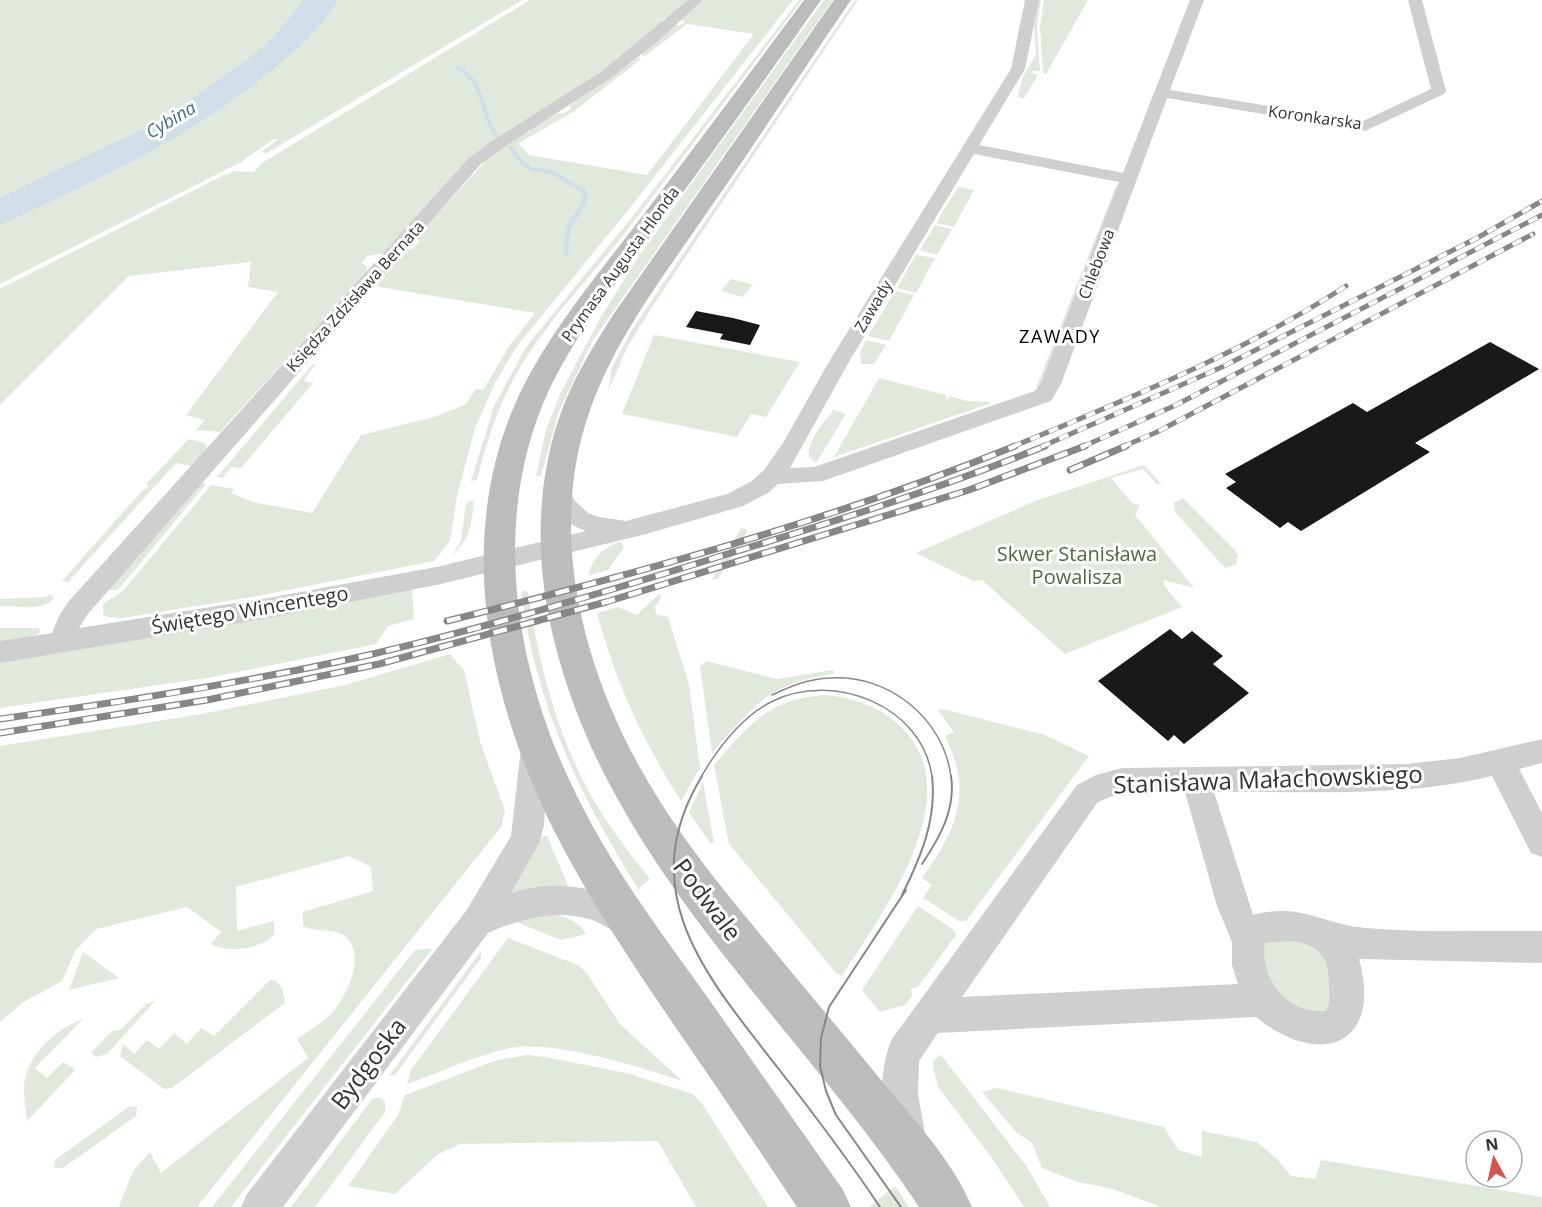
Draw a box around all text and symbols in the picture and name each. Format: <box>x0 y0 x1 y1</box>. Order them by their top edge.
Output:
water label: Cybina <box>141 95 200 143</box>
street label: Koronkarska <box>1267 100 1363 134</box>
street label: Prymasa Augusta Hlonda <box>556 182 684 346</box>
street label: Księdza Zdzisława Bernata <box>281 216 429 376</box>
street label: Chlebowa <box>1073 226 1119 302</box>
street label: Zawady <box>849 275 898 336</box>
district label: ZAWADY <box>1019 324 1101 348</box>
park label: Skwer Stanisława Powalisza <box>997 540 1157 590</box>
street label: Świętego Wincentego <box>149 579 350 640</box>
street label: Stanisława Małachowskiego <box>1113 757 1423 800</box>
street label: Podwale <box>666 851 750 947</box>
street label: Bydgoska <box>322 1010 413 1116</box>
north arrow <box>1464 1129 1524 1189</box>
text: N <box>1484 1132 1500 1156</box>

